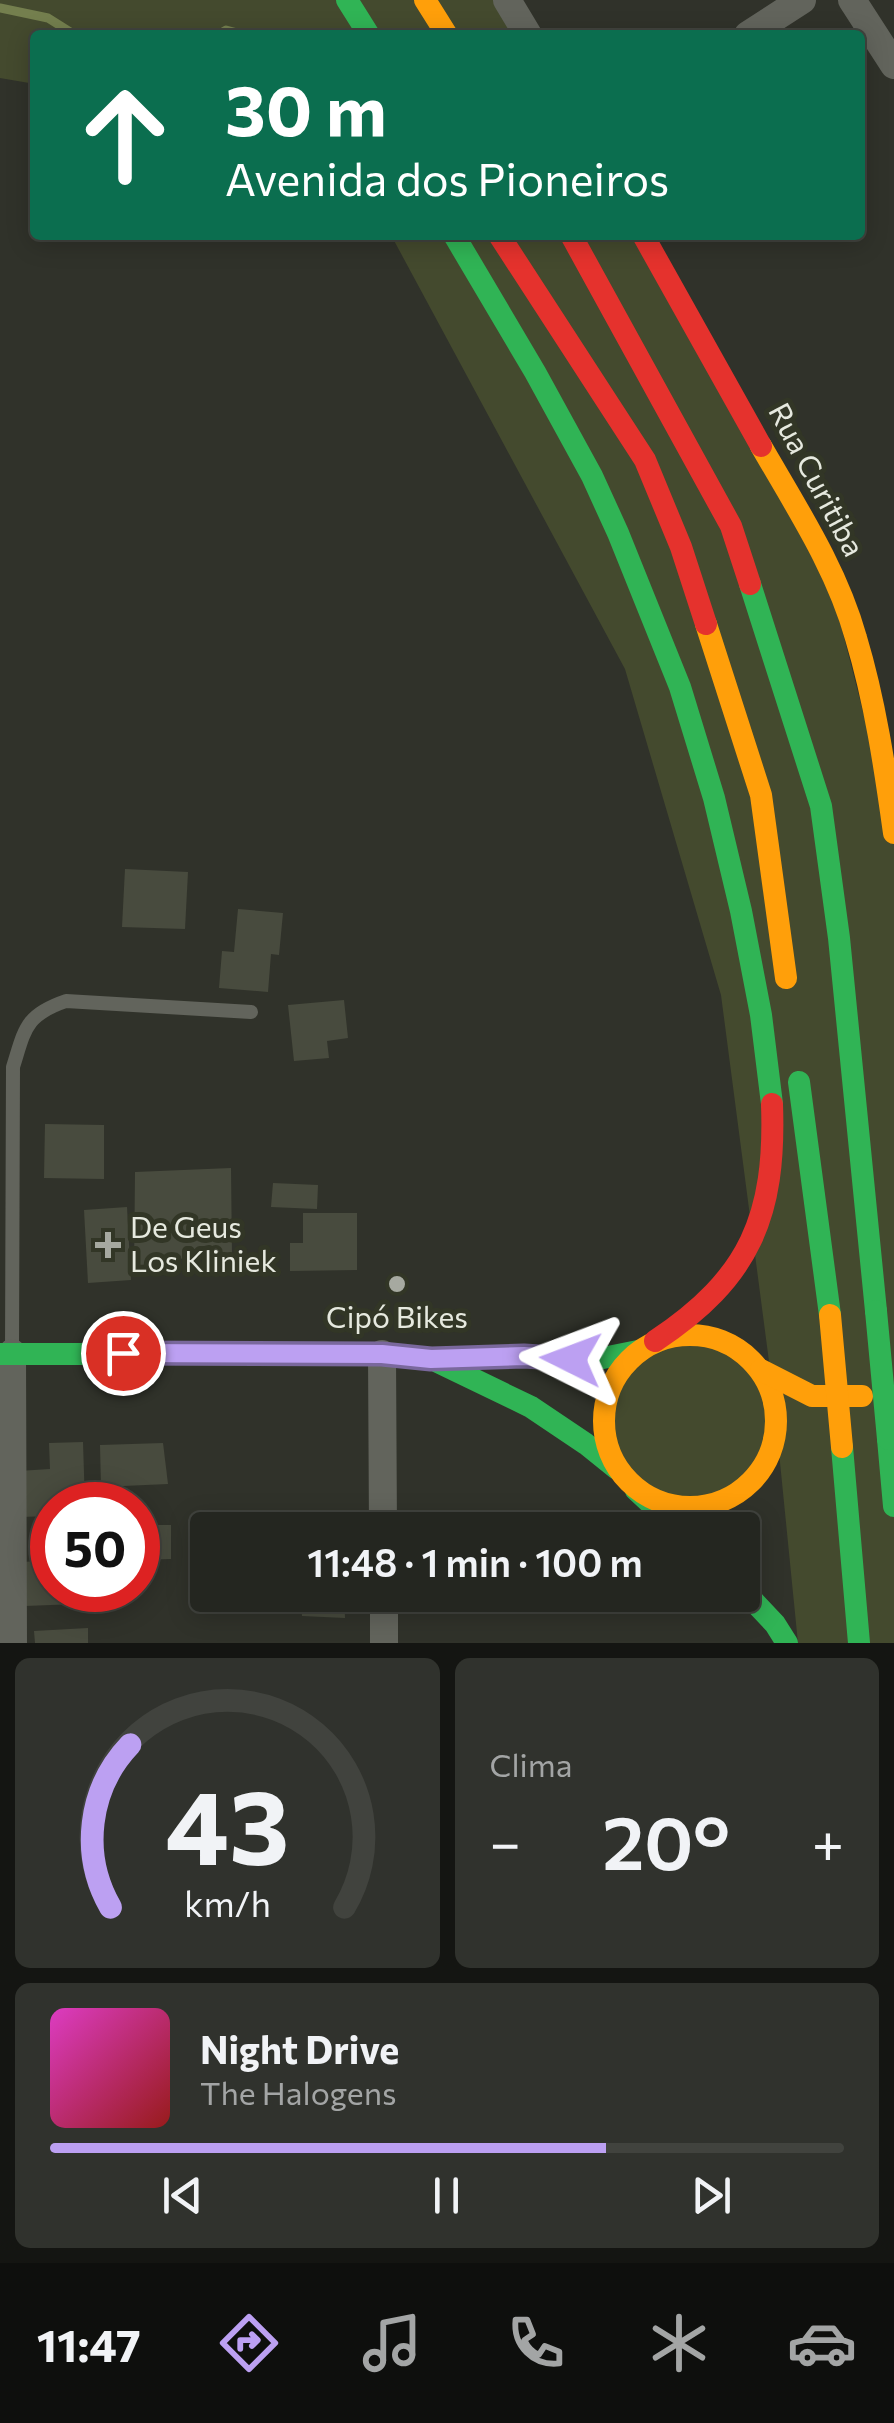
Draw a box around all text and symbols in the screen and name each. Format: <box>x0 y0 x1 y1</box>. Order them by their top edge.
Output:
text: 30 m <box>225 65 387 150</box>
icon: ahead <box>60 70 190 200</box>
text: Avenida dos Pioneiros <box>225 150 669 205</box>
street label: Rua Curitiba <box>762 396 874 562</box>
place label: De Geus Los Kliniek <box>130 1207 277 1278</box>
marker: De Geus Los Kliniek <box>95 1232 121 1258</box>
marker: Cipó Bikes <box>386 1273 408 1295</box>
place label: Cipó Bikes <box>326 1297 468 1334</box>
position arrow <box>519 1307 623 1411</box>
pin <box>81 1311 166 1396</box>
icon: arrive <box>96 1326 151 1381</box>
speed limit sign: 50 <box>30 1482 160 1612</box>
text: 11:48 · 1 min · 100 m <box>307 1538 643 1585</box>
text: Clima <box>490 1744 572 1784</box>
text: 43 <box>165 1759 289 1886</box>
text: 20° <box>602 1794 730 1885</box>
text: − <box>490 1807 521 1874</box>
text: + <box>812 1807 844 1874</box>
text: km/h <box>184 1881 271 1924</box>
text: Night Drive <box>200 2025 399 2072</box>
text: The Halogens <box>200 2072 397 2112</box>
icon: previous <box>155 2168 210 2223</box>
icon: pause <box>419 2168 474 2223</box>
icon: next <box>684 2168 739 2223</box>
icon: directions <box>214 2308 284 2378</box>
icon: music <box>357 2308 427 2378</box>
icon: phone <box>501 2308 571 2378</box>
icon: climate <box>644 2308 714 2378</box>
icon: car <box>787 2308 857 2378</box>
text: 11:47 <box>37 2316 141 2371</box>

